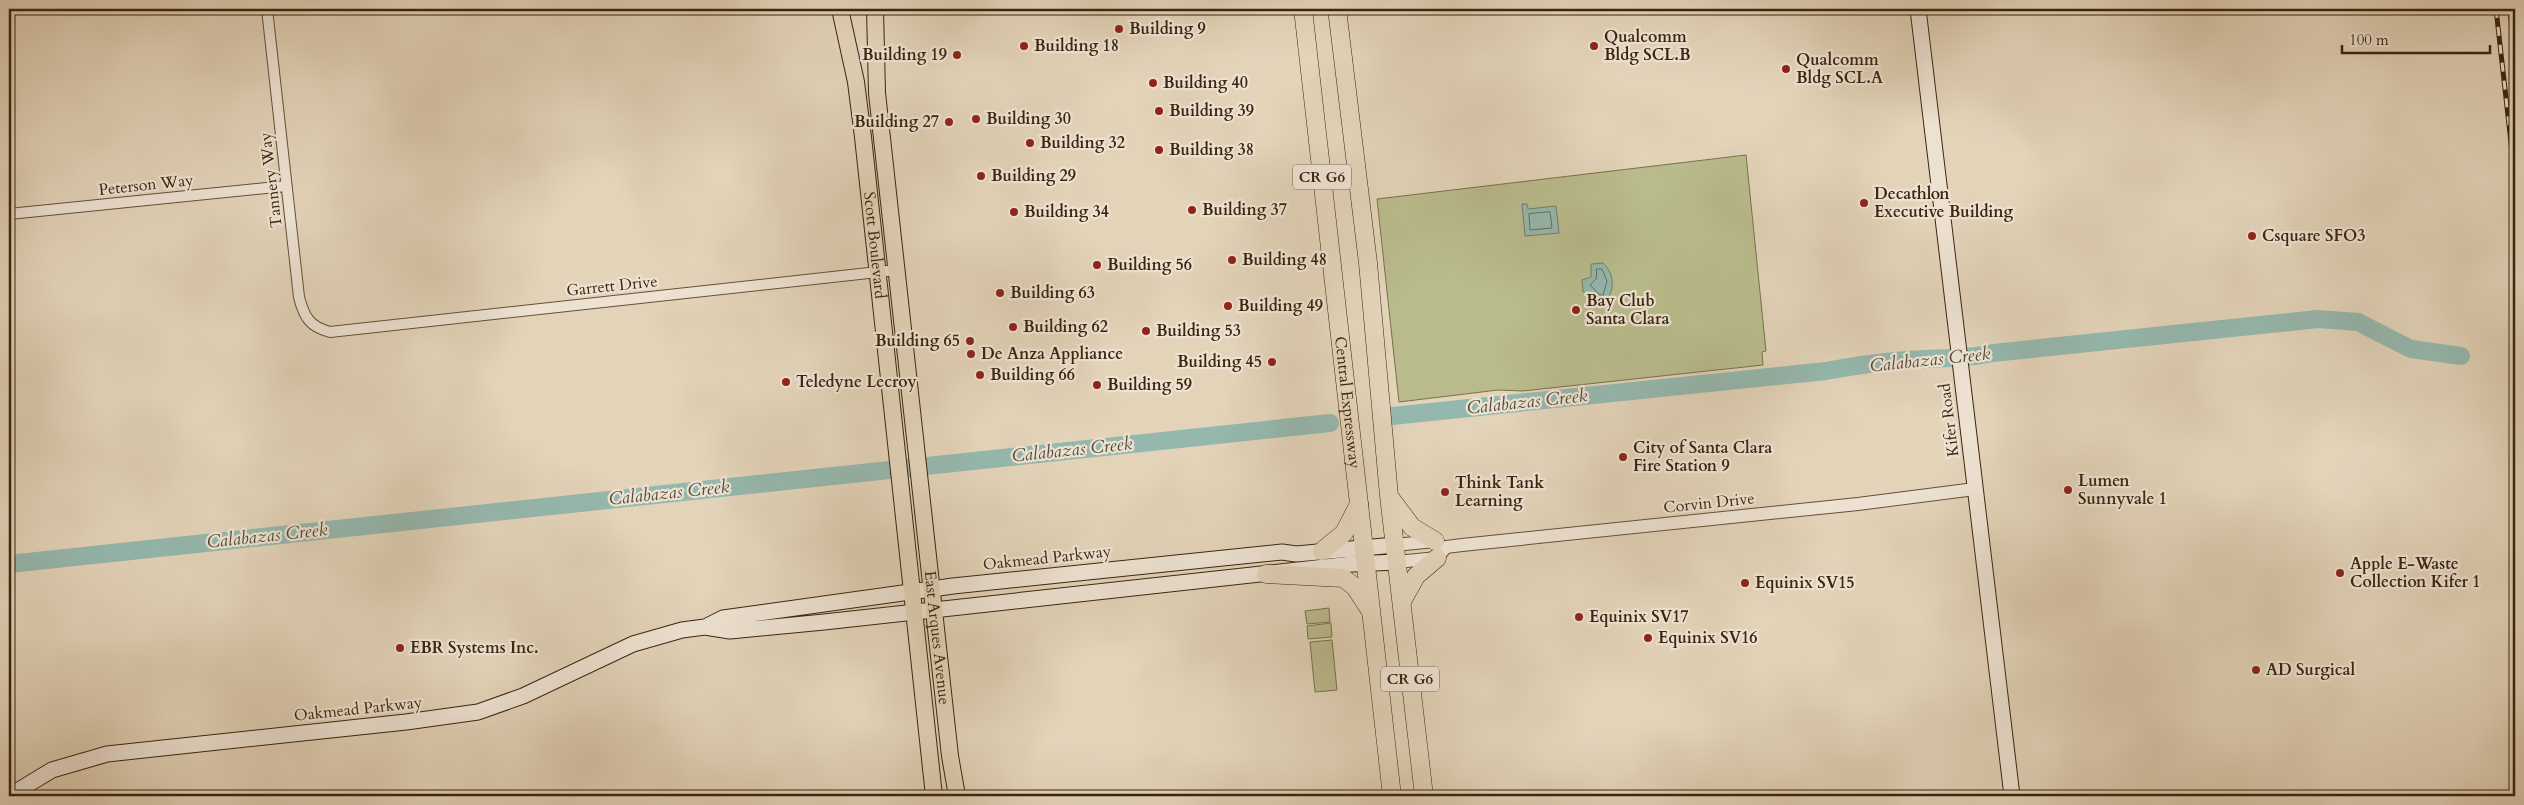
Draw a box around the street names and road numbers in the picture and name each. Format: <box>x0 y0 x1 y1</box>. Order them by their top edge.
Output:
street label: Tannery Way <box>254 131 288 229</box>
road number: CR G6 <box>1293 164 1351 190</box>
street label: Peterson Way <box>97 169 195 201</box>
street label: Scott Boulevard <box>858 191 891 300</box>
street label: Garrett Drive <box>565 270 659 302</box>
street label: Central Expressway <box>1329 335 1366 470</box>
street label: Kifer Road <box>1934 382 1964 458</box>
street label: Corvin Drive <box>1662 487 1756 519</box>
street label: Oakmead Parkway <box>982 540 1113 576</box>
street label: East Arques Avenue <box>919 569 955 706</box>
road number: CR G6 <box>1381 666 1439 692</box>
street label: Oakmead Parkway <box>293 691 424 727</box>

